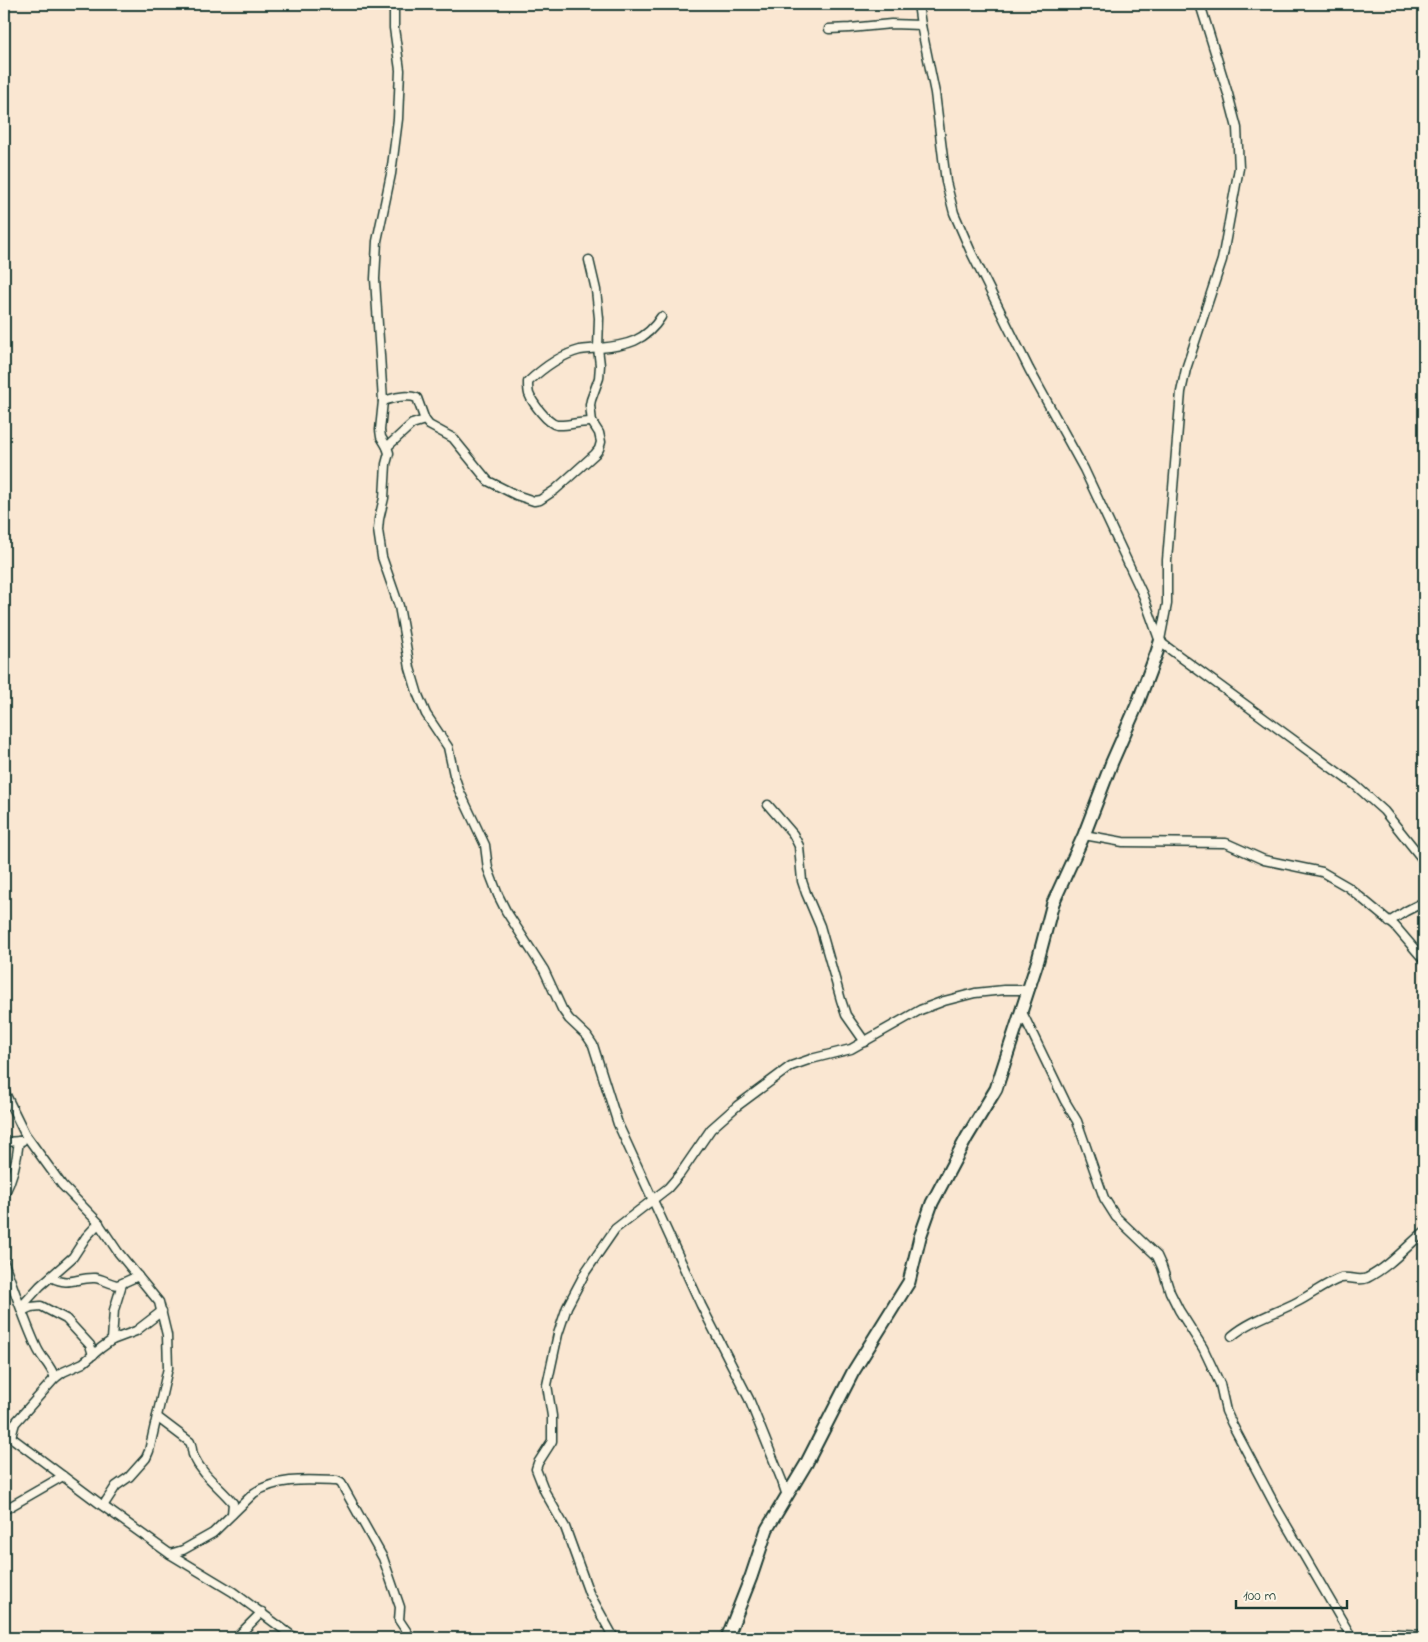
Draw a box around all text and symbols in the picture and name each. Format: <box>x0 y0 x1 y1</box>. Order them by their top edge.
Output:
scale bar <box>1236 1577 1347 1609</box>
text: 100 m <box>1243 1585 1276 1607</box>

